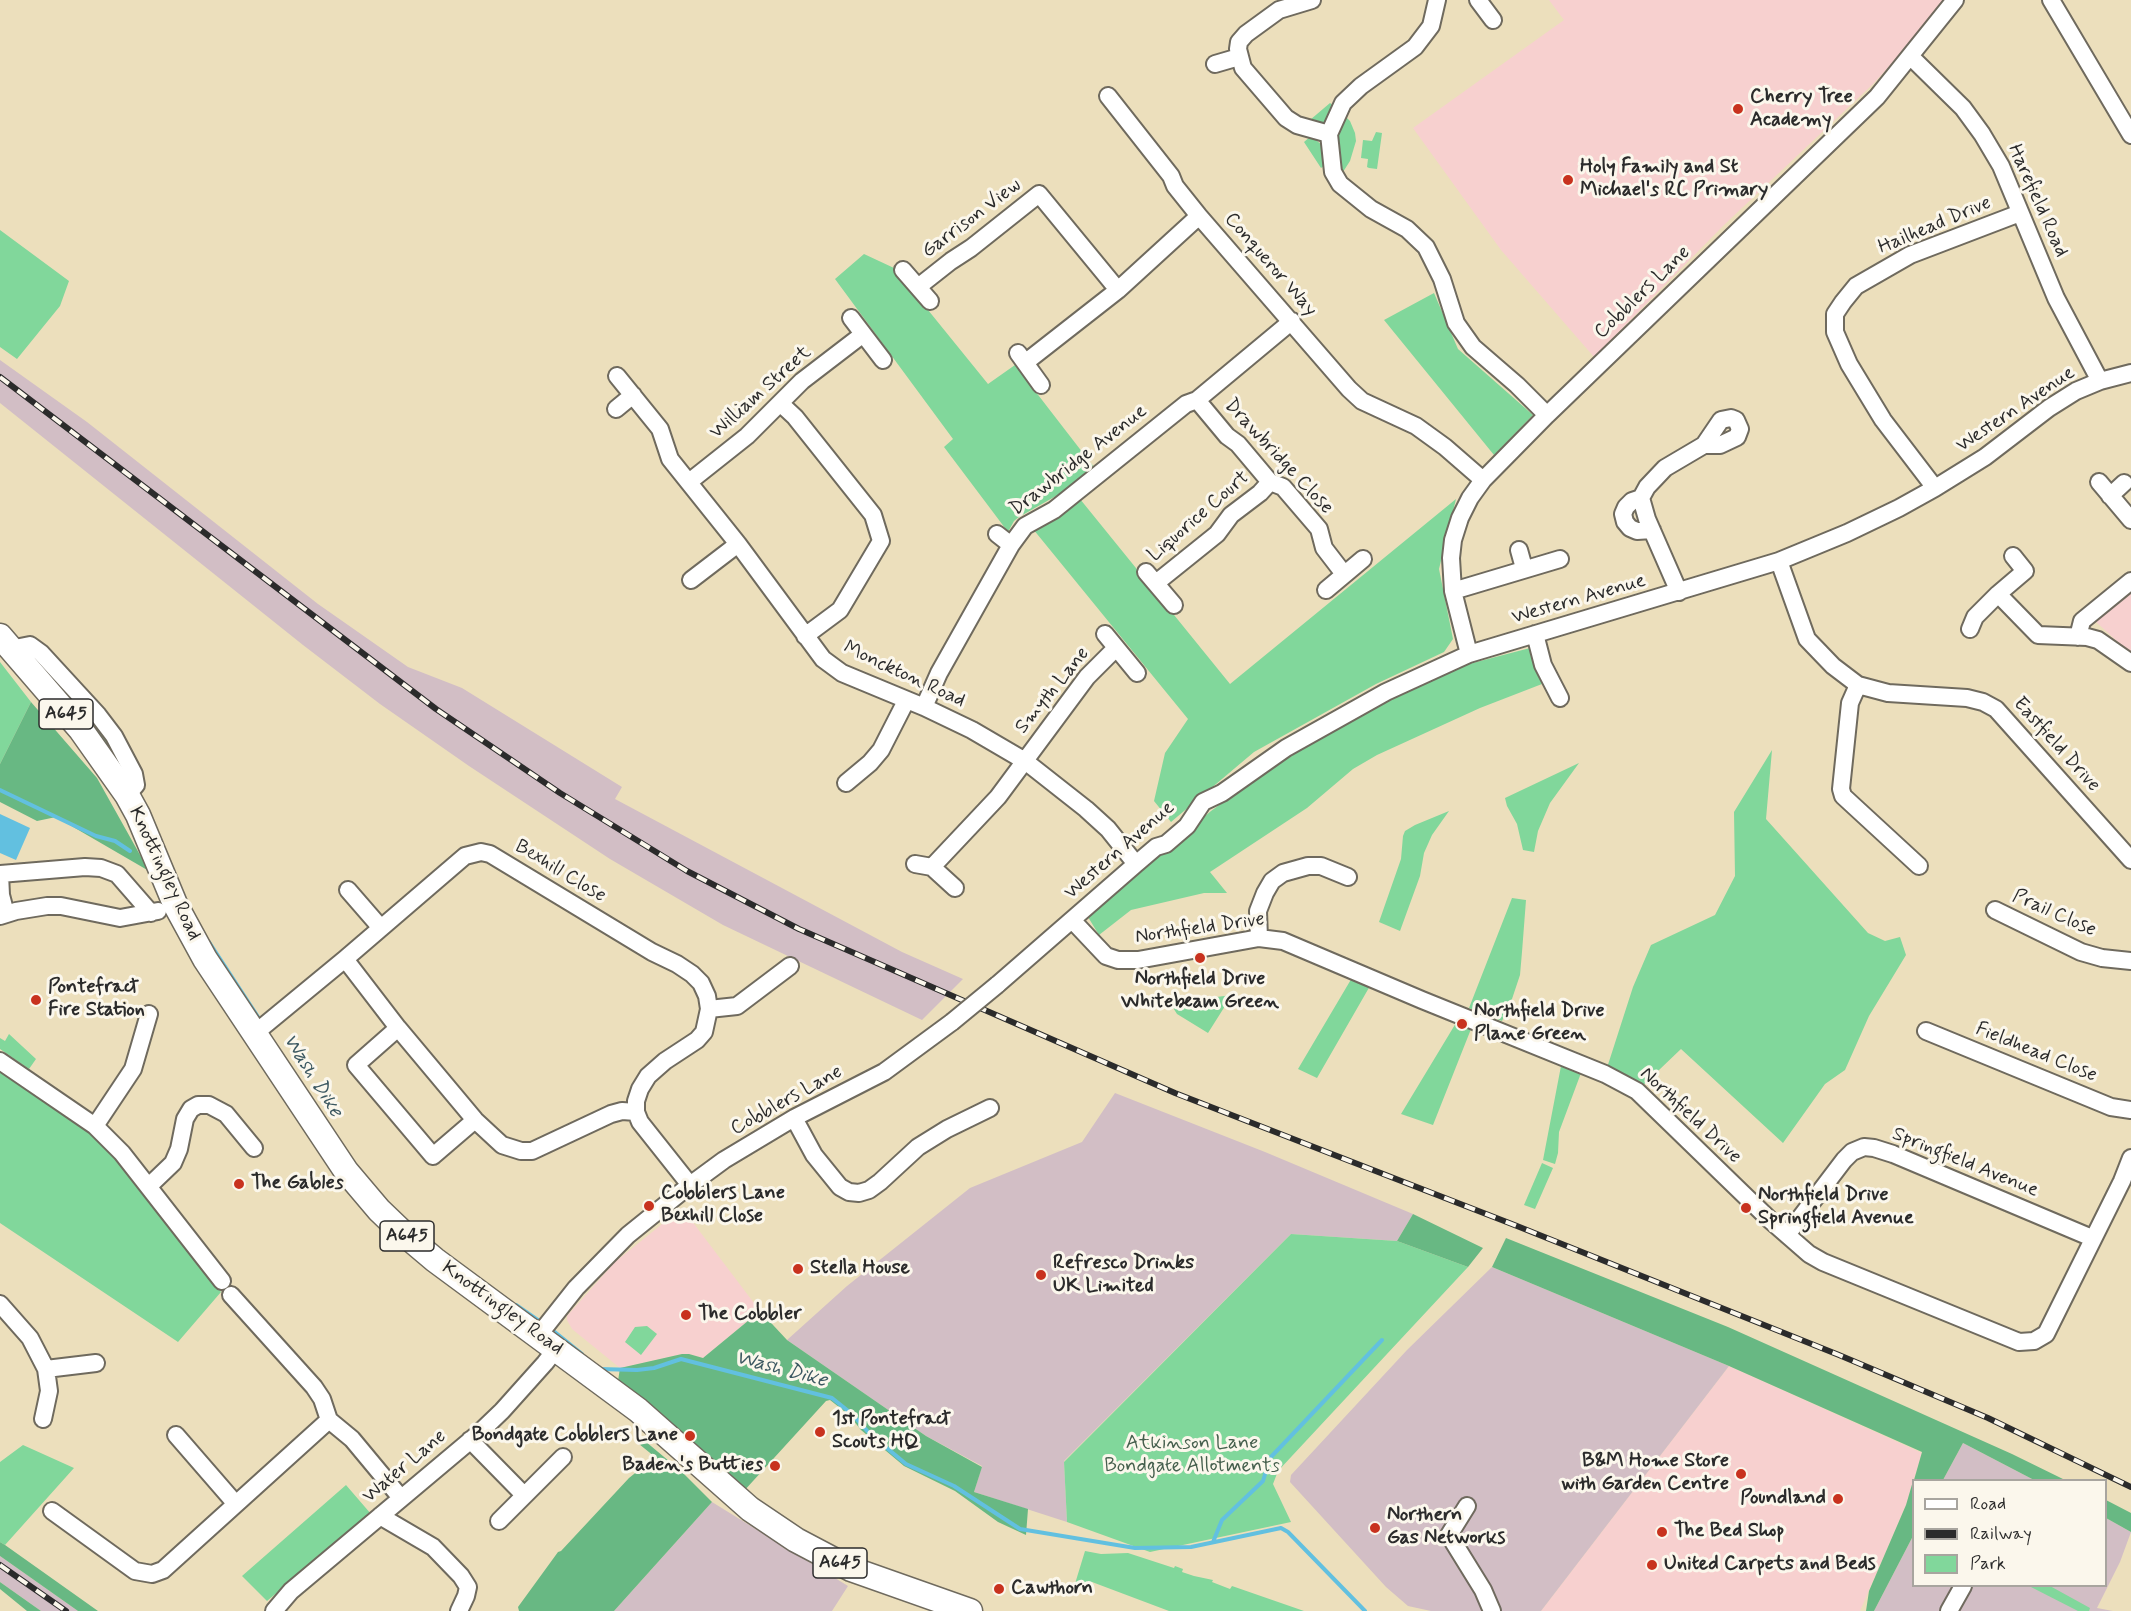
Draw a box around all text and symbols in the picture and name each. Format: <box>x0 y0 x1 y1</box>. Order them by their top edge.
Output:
place label: Cherry Tree Academy <box>1750 86 1853 133</box>
marker: Cherry Tree Academy <box>1731 102 1745 116</box>
street label: Harefield Road <box>2001 141 2073 261</box>
place label: Holy Family and St Michael's RC Primary <box>1580 156 1768 203</box>
marker: Holy Family and St Michael's RC Primary <box>1561 173 1575 187</box>
street label: Garrison View <box>918 174 1026 264</box>
street label: Hailhead Drive <box>1875 191 1995 261</box>
street label: Conqueror Way <box>1218 208 1322 322</box>
street label: Cobblers Lane <box>1590 241 1696 345</box>
street label: William Street <box>705 341 817 445</box>
street label: Western Avenue <box>1952 361 2080 459</box>
street label: Drawbridge Close <box>1218 394 1338 520</box>
street label: Drawbridge Avenue <box>1006 400 1152 522</box>
street label: Liquorice Court <box>1143 466 1255 568</box>
street label: Western Avenue <box>1509 569 1649 631</box>
street label: Monckton Road <box>839 636 969 714</box>
street label: Smyth Lane <box>1011 643 1095 739</box>
street label: Eastfield Drive <box>2007 693 2105 797</box>
road number: A645 <box>39 699 93 729</box>
street label: Western Avenue <box>1060 797 1180 905</box>
street label: Knottingley Road <box>123 803 205 945</box>
street label: Bexhill Close <box>510 835 610 909</box>
street label: Prail Close <box>2008 885 2100 943</box>
street label: Northfield Drive <box>1134 908 1266 950</box>
marker: Northfield Drive Whitebeam Green <box>1193 951 1207 965</box>
place label: Northfield Drive Whitebeam Green <box>1121 968 1279 1015</box>
place label: Pontefract Fire Station <box>48 976 145 1023</box>
marker: Pontefract Fire Station <box>29 993 43 1007</box>
place label: Northfield Drive Plane Green <box>1474 1000 1604 1047</box>
marker: Northfield Drive Plane Green <box>1455 1017 1469 1031</box>
street label: Fieldhead Close <box>1972 1018 2100 1088</box>
water label: Wash Dike <box>277 1030 347 1122</box>
street label: Cobblers Lane <box>727 1060 847 1142</box>
street label: Northfield Drive <box>1634 1063 1746 1169</box>
street label: Springfield Avenue <box>1888 1123 2042 1203</box>
place label: The Gables <box>251 1172 344 1196</box>
marker: The Gables <box>232 1177 246 1191</box>
place label: Cobblers Lane Bexhill Close <box>661 1182 785 1229</box>
place label: Northfield Drive Springfield Avenue <box>1758 1184 1914 1231</box>
marker: Cobblers Lane Bexhill Close <box>642 1199 656 1213</box>
marker: Northfield Drive Springfield Avenue <box>1739 1201 1753 1215</box>
road number: A645 <box>380 1221 434 1251</box>
place label: Refresco Drinks UK Limited <box>1053 1252 1194 1299</box>
street label: Knottingley Road <box>436 1257 568 1361</box>
place label: Stella House <box>810 1257 910 1281</box>
marker: Stella House <box>791 1262 805 1276</box>
marker: Refresco Drinks UK Limited <box>1034 1268 1048 1282</box>
place label: The Cobbler <box>698 1303 801 1327</box>
marker: The Cobbler <box>679 1308 693 1322</box>
water label: Wash Dike <box>733 1346 829 1394</box>
place label: 1st Pontefract Scouts HQ <box>832 1408 951 1455</box>
place label: Bondgate Cobblers Lane <box>472 1424 678 1448</box>
street label: Water Lane <box>358 1425 452 1509</box>
marker: 1st Pontefract Scouts HQ <box>813 1425 827 1439</box>
marker: Bondgate Cobblers Lane <box>683 1429 697 1443</box>
park label: Atkinson Lane Bondgate Allotments <box>1104 1432 1280 1479</box>
place label: B&M Home Store with Garden Centre <box>1561 1450 1729 1497</box>
place label: Baden's Butties <box>622 1454 763 1478</box>
marker: Baden's Butties <box>768 1459 782 1473</box>
marker: B&M Home Store with Garden Centre <box>1734 1467 1748 1481</box>
legend <box>1912 1479 2107 1587</box>
place label: Poundland <box>1740 1487 1826 1511</box>
marker: Poundland <box>1831 1492 1845 1506</box>
text: Road <box>1970 1492 2006 1516</box>
place label: Northern Gas Networks <box>1387 1504 1505 1551</box>
place label: The Bed Shop <box>1674 1520 1784 1544</box>
marker: Northern Gas Networks <box>1368 1521 1382 1535</box>
text: Railway <box>1970 1522 2032 1546</box>
marker: The Bed Shop <box>1655 1525 1669 1539</box>
road number: A645 <box>813 1548 867 1578</box>
text: Park <box>1970 1552 2006 1576</box>
place label: United Carpets and Beds <box>1664 1553 1876 1577</box>
marker: United Carpets and Beds <box>1645 1558 1659 1572</box>
place label: Cawthorn <box>1011 1577 1093 1601</box>
marker: Cawthorn <box>992 1582 1006 1596</box>

